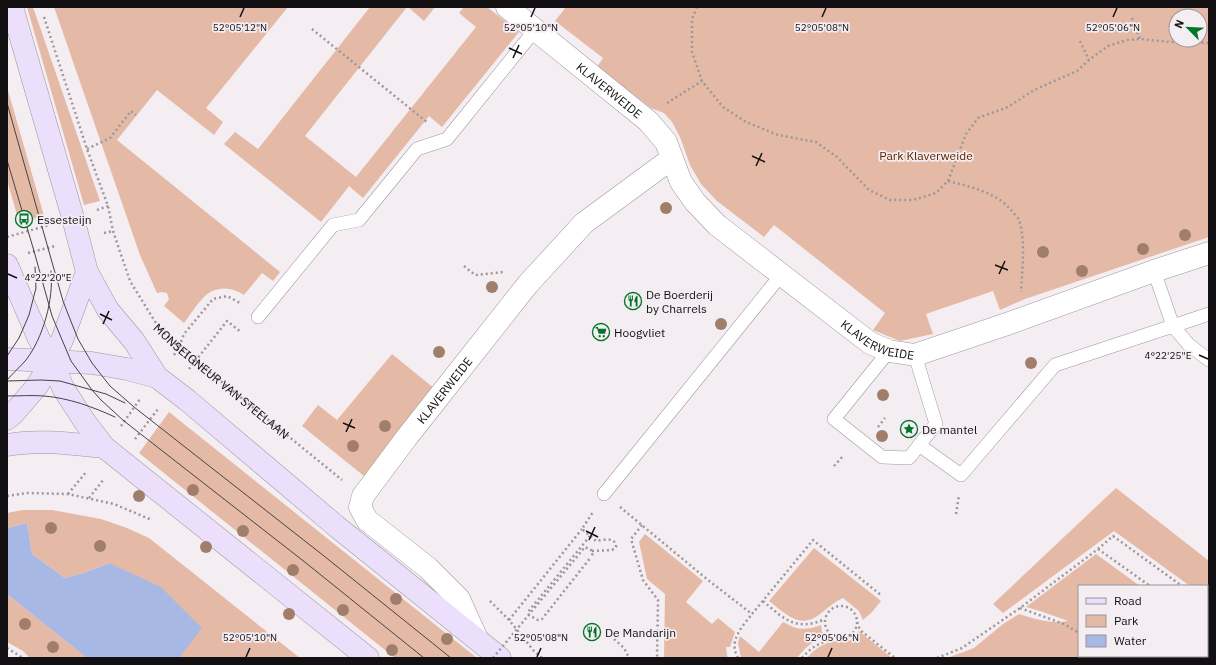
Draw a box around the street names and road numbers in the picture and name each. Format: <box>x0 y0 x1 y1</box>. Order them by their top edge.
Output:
street label: KLAVERWEIDE <box>574 59 646 121</box>
street label: KLAVERWEIDE <box>838 316 915 362</box>
street label: MONSEIGNEUR VAN STEELAAN <box>151 320 292 441</box>
street label: KLAVERWEIDE <box>413 354 475 426</box>

